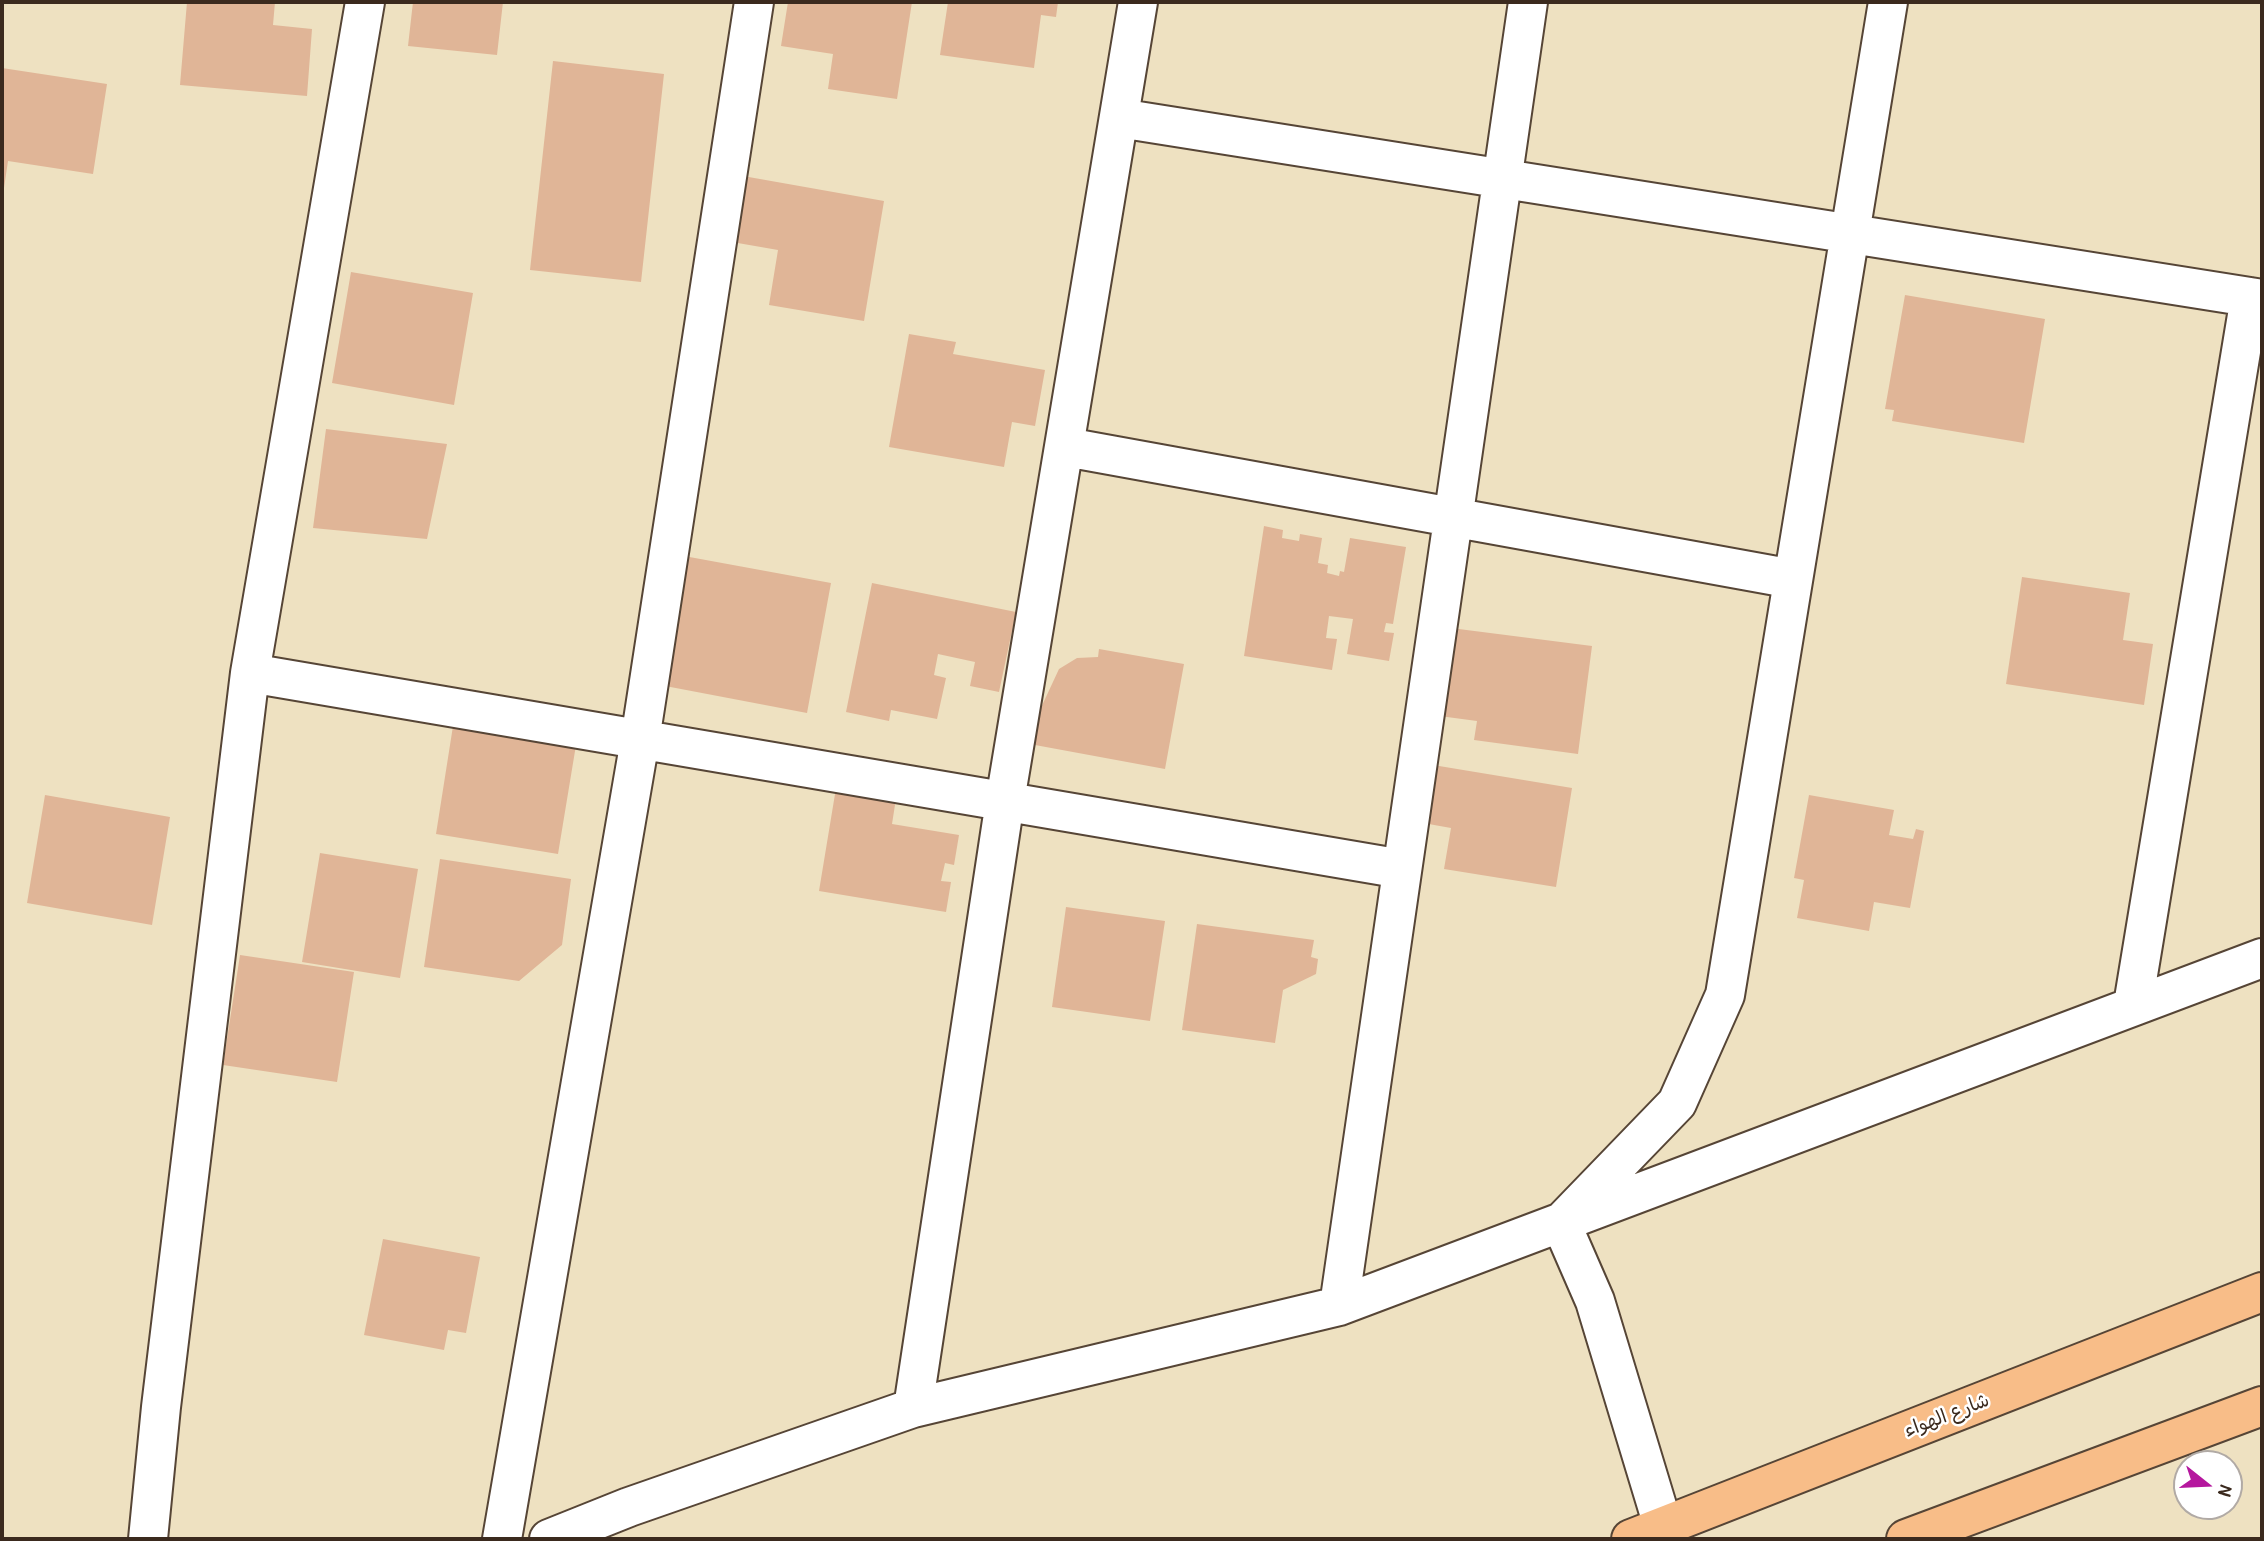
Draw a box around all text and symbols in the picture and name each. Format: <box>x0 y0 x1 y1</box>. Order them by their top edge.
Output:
street label: شارع الهواء <box>1901 1389 1993 1443</box>
north arrow <box>2173 1450 2243 1520</box>
text: N <box>2212 1482 2240 1500</box>

